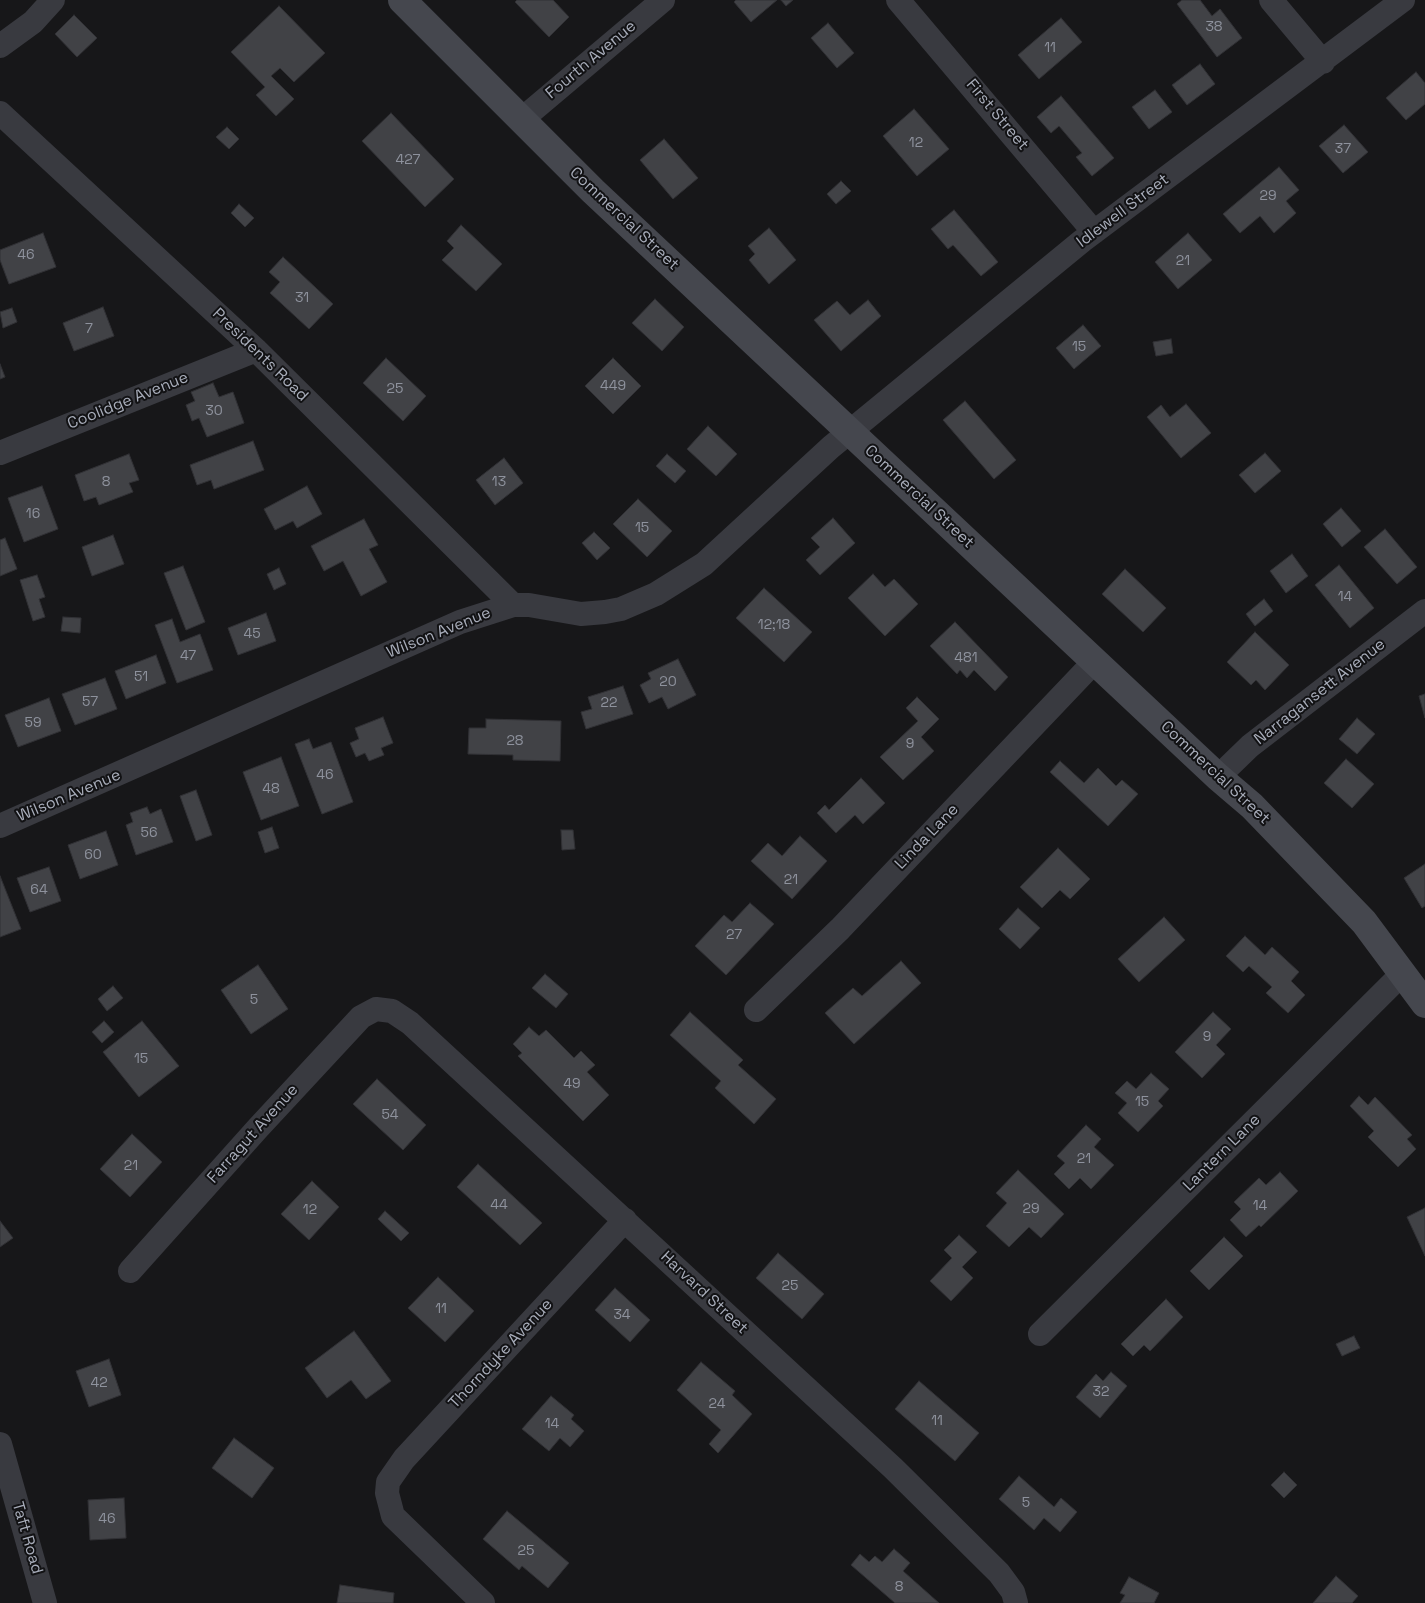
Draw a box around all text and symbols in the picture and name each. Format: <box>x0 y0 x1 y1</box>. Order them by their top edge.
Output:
street label: Fourth Avenue <box>542 17 640 103</box>
house number: 38 <box>1205 19 1223 35</box>
house number: 11 <box>1044 40 1056 56</box>
street label: First Street <box>962 75 1032 155</box>
house number: 12 <box>909 135 923 151</box>
house number: 37 <box>1335 141 1351 157</box>
house number: 427 <box>396 152 420 168</box>
street label: Commercial Street <box>565 163 683 275</box>
street label: Idlewell Street <box>1073 170 1173 252</box>
house number: 29 <box>1260 188 1276 204</box>
house number: 46 <box>17 247 35 263</box>
house number: 21 <box>1176 253 1190 269</box>
house number: 31 <box>295 290 309 306</box>
street label: Presidents Road <box>208 304 312 406</box>
house number: 7 <box>85 321 93 337</box>
house number: 15 <box>1072 339 1086 355</box>
street label: Coolidge Avenue <box>65 368 191 434</box>
house number: 449 <box>600 378 626 394</box>
house number: 25 <box>387 381 403 397</box>
house number: 30 <box>205 403 223 419</box>
street label: Commercial Street <box>860 441 978 553</box>
house number: 8 <box>102 474 110 490</box>
house number: 13 <box>492 474 506 490</box>
house number: 16 <box>26 506 40 522</box>
house number: 15 <box>635 520 649 536</box>
house number: 14 <box>1338 589 1352 605</box>
street label: Wilson Avenue <box>384 603 494 663</box>
house number: 12;18 <box>758 617 790 633</box>
house number: 45 <box>243 626 261 642</box>
street label: Narragansett Avenue <box>1251 635 1389 749</box>
house number: 47 <box>180 648 196 664</box>
house number: 481 <box>954 650 978 666</box>
house number: 51 <box>134 669 148 685</box>
house number: 20 <box>659 674 677 690</box>
house number: 57 <box>82 694 98 710</box>
house number: 22 <box>601 695 617 711</box>
house number: 59 <box>25 715 41 731</box>
street label: Commercial Street <box>1156 717 1274 829</box>
house number: 28 <box>506 733 524 749</box>
house number: 9 <box>906 736 914 752</box>
street label: Wilson Avenue <box>14 766 124 826</box>
house number: 46 <box>316 767 334 783</box>
house number: 48 <box>262 781 280 797</box>
street label: Linda Lane <box>891 800 963 874</box>
house number: 56 <box>141 825 157 841</box>
house number: 60 <box>84 847 102 863</box>
house number: 21 <box>784 872 798 888</box>
house number: 64 <box>30 882 48 898</box>
house number: 27 <box>726 927 742 943</box>
house number: 5 <box>250 992 258 1008</box>
house number: 9 <box>1203 1029 1211 1045</box>
house number: 15 <box>134 1051 148 1067</box>
house number: 49 <box>563 1076 581 1092</box>
street label: Farragut Avenue <box>204 1081 302 1187</box>
house number: 15 <box>1135 1094 1149 1110</box>
house number: 54 <box>381 1107 399 1123</box>
street label: Lantern Lane <box>1179 1110 1265 1196</box>
house number: 21 <box>1077 1151 1091 1167</box>
house number: 21 <box>124 1158 138 1174</box>
house number: 44 <box>490 1197 508 1213</box>
house number: 14 <box>1253 1198 1267 1214</box>
house number: 29 <box>1023 1201 1039 1217</box>
house number: 12 <box>303 1202 317 1218</box>
street label: Harvard Street <box>656 1248 752 1338</box>
house number: 25 <box>782 1278 798 1294</box>
street label: Thorndyke Avenue <box>445 1295 557 1413</box>
house number: 11 <box>435 1301 447 1317</box>
house number: 34 <box>613 1307 631 1323</box>
house number: 42 <box>90 1375 108 1391</box>
house number: 32 <box>1093 1384 1109 1400</box>
house number: 24 <box>709 1396 725 1412</box>
house number: 11 <box>931 1413 943 1429</box>
house number: 14 <box>545 1416 559 1432</box>
house number: 5 <box>1022 1495 1030 1511</box>
street label: Taft Road <box>8 1500 46 1576</box>
house number: 46 <box>98 1511 116 1527</box>
house number: 25 <box>518 1543 534 1559</box>
house number: 8 <box>895 1579 903 1595</box>

